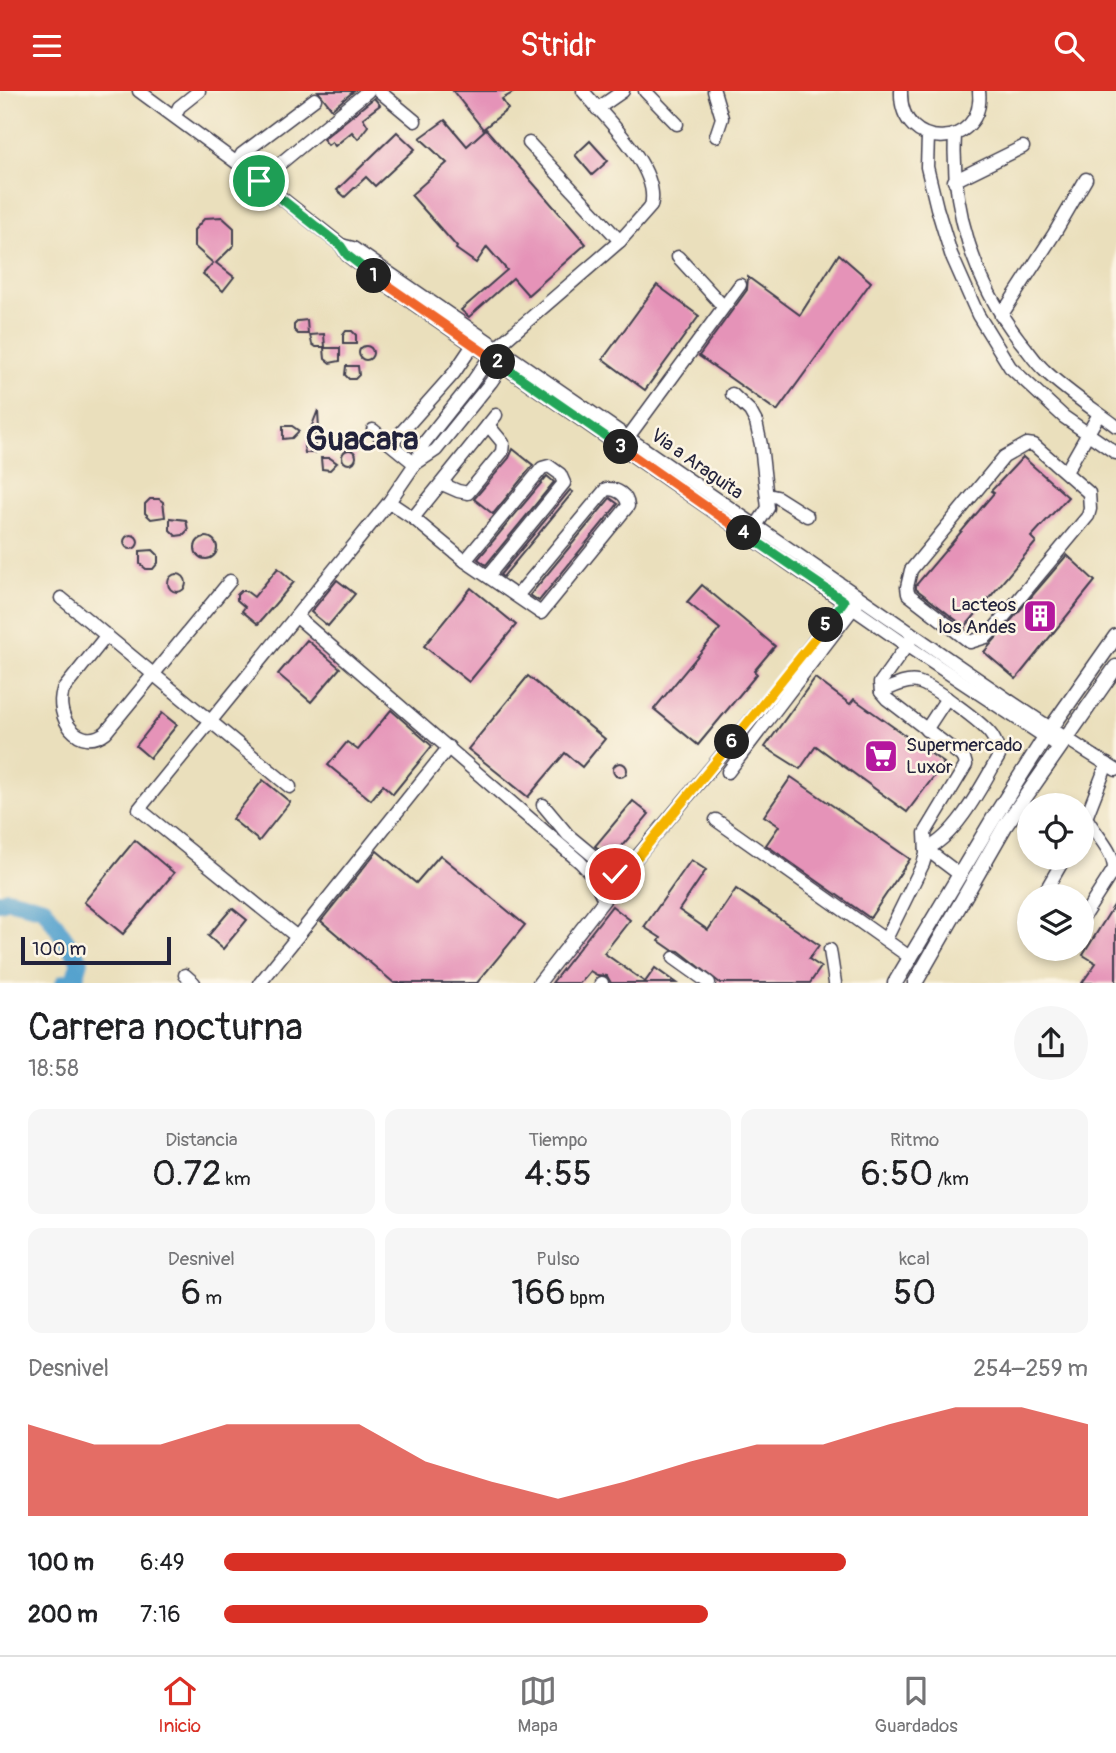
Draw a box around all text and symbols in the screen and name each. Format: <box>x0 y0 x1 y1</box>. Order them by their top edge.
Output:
text: Stridr <box>520 26 596 66</box>
icon: menu <box>28 27 66 65</box>
icon: search <box>1050 27 1088 65</box>
pin <box>229 151 289 211</box>
icon: arrive <box>240 162 278 200</box>
pin: 1 <box>356 259 392 293</box>
text: 1 <box>370 263 377 287</box>
pin: 2 <box>480 345 516 379</box>
text: 2 <box>492 349 503 373</box>
district label: Guacara <box>305 419 419 460</box>
street label: Via a Araguita <box>646 423 748 505</box>
pin: 3 <box>604 429 638 465</box>
text: 3 <box>615 434 626 458</box>
pin: 4 <box>726 515 762 551</box>
text: 4 <box>738 520 749 544</box>
place label: Lacteos los Andes <box>938 593 1016 639</box>
building icon: Lacteos los Andes <box>1021 597 1059 635</box>
pin: 5 <box>808 607 844 643</box>
text: 5 <box>820 612 831 636</box>
pin: 6 <box>714 725 750 759</box>
text: 6 <box>726 729 737 753</box>
place label: Supermercado Luxor <box>906 733 1022 779</box>
supermarket icon: Supermercado Luxor <box>862 737 900 775</box>
map controls <box>1017 793 1094 961</box>
button: locate <box>1017 793 1094 870</box>
pin <box>585 844 645 904</box>
icon: check <box>596 855 634 893</box>
button: layers <box>1017 884 1094 961</box>
scale bar <box>21 934 172 966</box>
text: 100 m <box>32 937 86 961</box>
text: Carrera nocturna <box>28 1004 303 1052</box>
button: share <box>1014 1006 1088 1080</box>
text: 18:58 <box>28 1054 79 1083</box>
text: Distancia <box>165 1128 238 1152</box>
text: Tiempo <box>528 1128 588 1152</box>
text: Ritmo <box>890 1128 939 1152</box>
text: 0.72 <box>152 1152 222 1196</box>
text: 4:55 <box>524 1152 592 1196</box>
text: 6:50 <box>860 1152 933 1196</box>
text: km <box>222 1167 251 1191</box>
text: /km <box>933 1167 969 1191</box>
text: Desnivel <box>168 1247 235 1271</box>
text: Pulso <box>536 1247 580 1271</box>
text: kcal <box>899 1247 930 1271</box>
text: 6 <box>181 1271 201 1315</box>
text: 166 <box>511 1271 566 1315</box>
text: 50 <box>893 1271 936 1315</box>
text: m <box>201 1286 222 1310</box>
text: bpm <box>566 1286 605 1310</box>
text: Desnivel <box>28 1354 109 1383</box>
text: 254–259 m <box>973 1354 1088 1383</box>
text: 100 m <box>28 1548 94 1577</box>
text: 6:49 <box>140 1548 185 1577</box>
text: 200 m <box>28 1600 98 1629</box>
text: 7:16 <box>140 1600 181 1629</box>
tab: Inicio <box>158 1672 201 1738</box>
tab: Mapa <box>518 1672 558 1738</box>
tab: Guardados <box>875 1672 958 1738</box>

